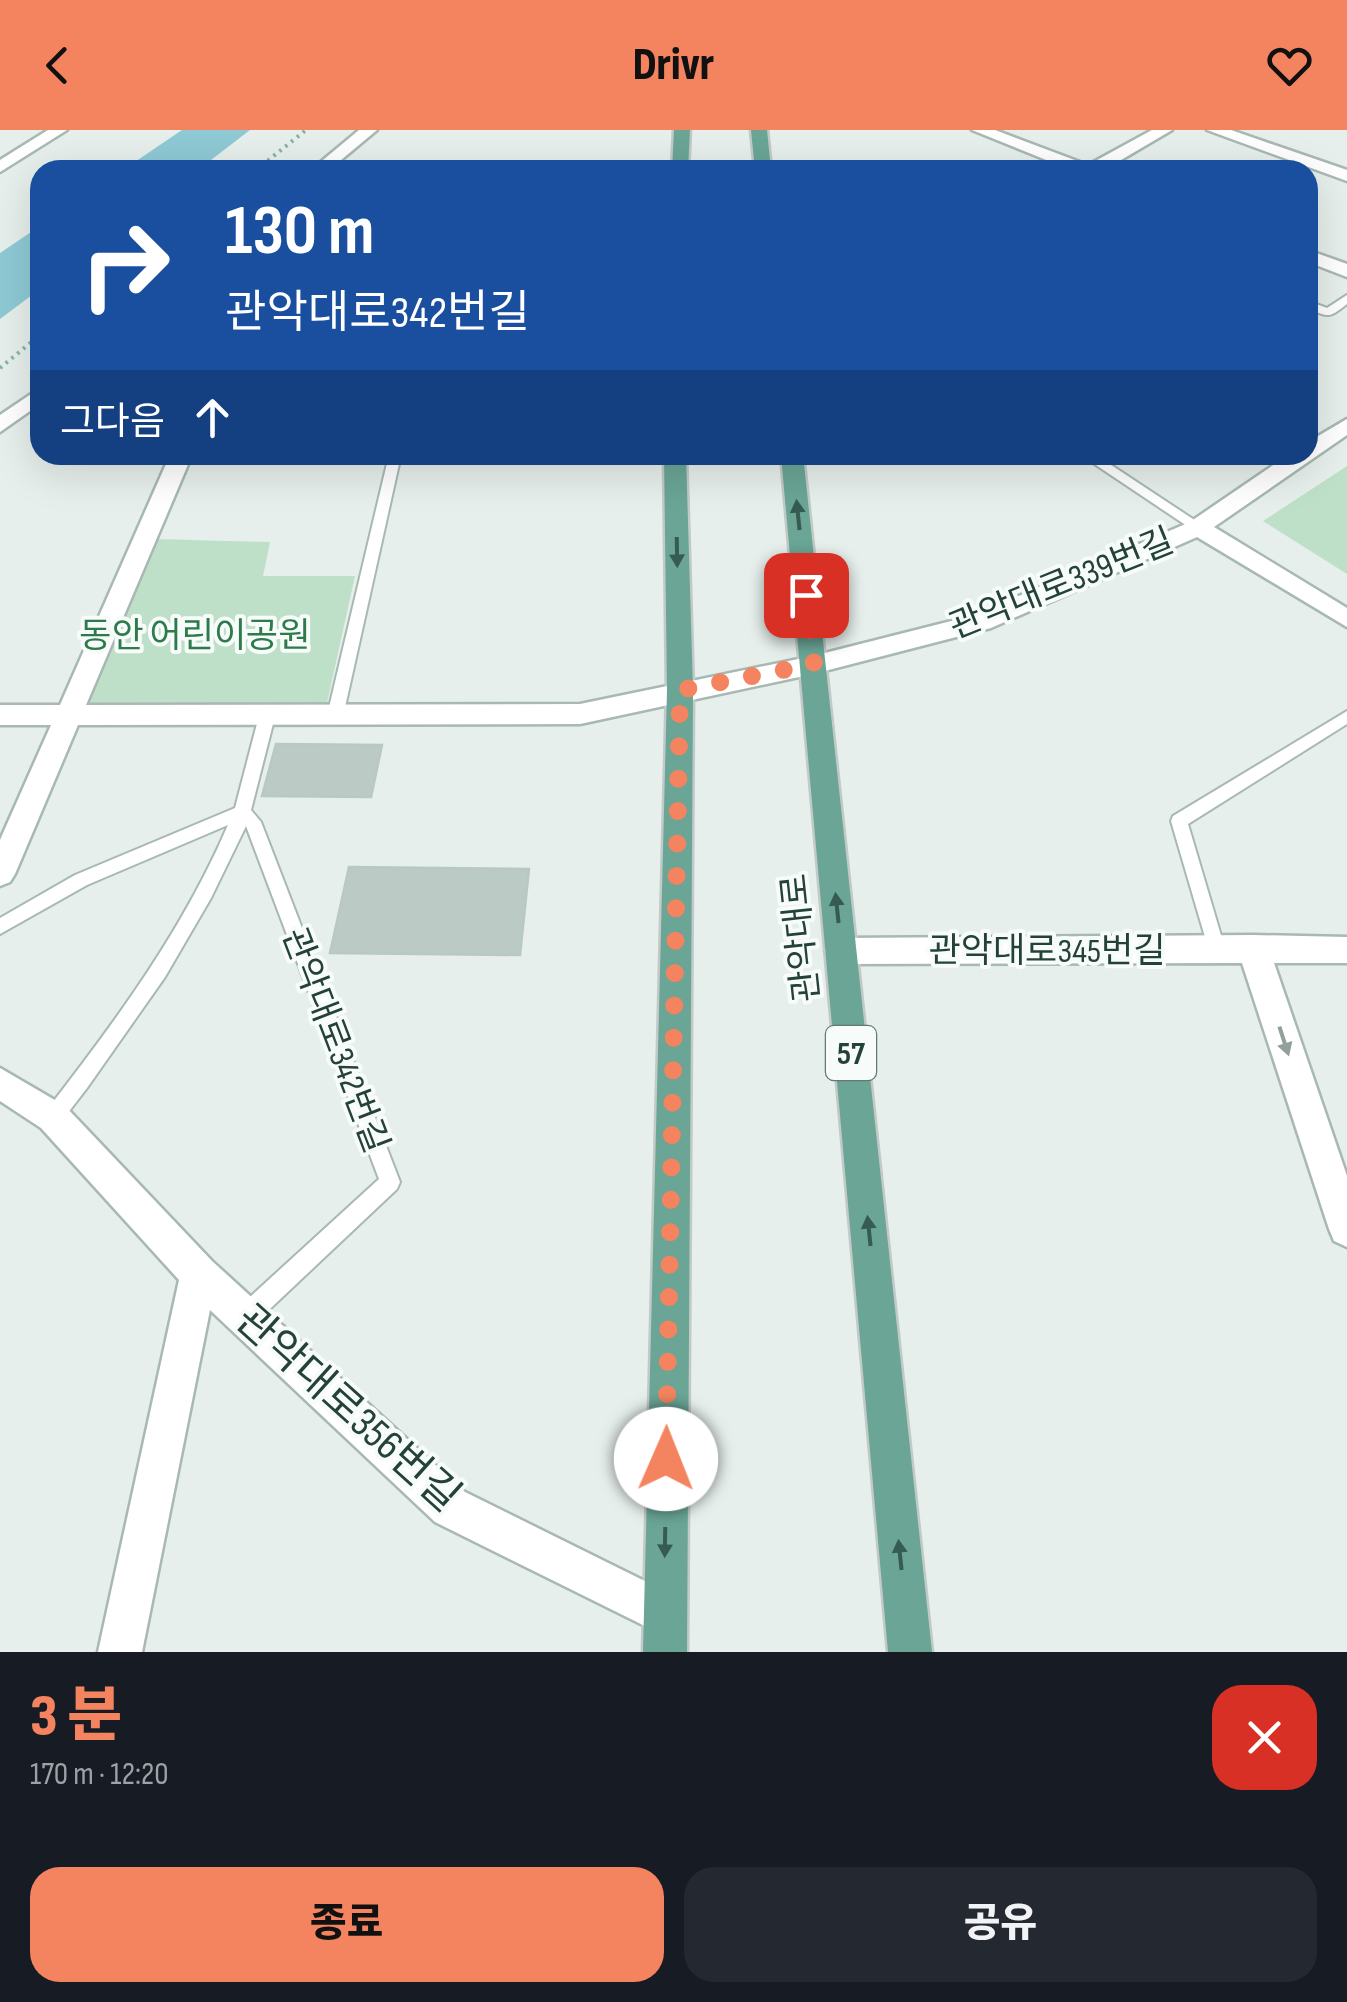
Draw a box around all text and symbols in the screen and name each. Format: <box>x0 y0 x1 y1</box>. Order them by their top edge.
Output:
icon: back <box>30 38 85 93</box>
text: Drivr <box>633 38 714 93</box>
icon: heart <box>1262 38 1317 93</box>
text: 130 m <box>225 190 374 274</box>
icon: right <box>60 200 190 330</box>
text: 관악대로342번길 <box>225 286 530 341</box>
icon: ahead <box>185 390 240 445</box>
text: 그다음 <box>60 400 165 445</box>
one-way arrow <box>790 499 806 530</box>
street label: 관악대로339번길 <box>943 520 1180 649</box>
one-way arrow <box>669 537 685 569</box>
pin <box>764 553 849 638</box>
icon: arrive <box>779 568 834 623</box>
park label: 동안 어린이공원 <box>80 615 310 658</box>
street label: 관악대로 <box>773 872 830 1004</box>
one-way arrow <box>829 892 845 923</box>
street label: 관악대로342번길 <box>272 922 397 1159</box>
street label: 관악대로345번길 <box>929 930 1165 973</box>
road number: 57 <box>826 1026 876 1080</box>
one-way arrow <box>1278 1026 1293 1056</box>
one-way arrow <box>860 1215 876 1247</box>
street label: 관악대로356번길 <box>224 1295 470 1523</box>
position arrow <box>614 1407 718 1511</box>
one-way arrow <box>657 1527 673 1559</box>
one-way arrow <box>892 1539 908 1570</box>
text: 3 분 <box>30 1681 122 1753</box>
button: close <box>1212 1685 1317 1790</box>
text: 170 m · 12:20 <box>30 1755 169 1794</box>
button: 종료 <box>30 1867 664 1982</box>
button: 공유 <box>684 1867 1317 1982</box>

